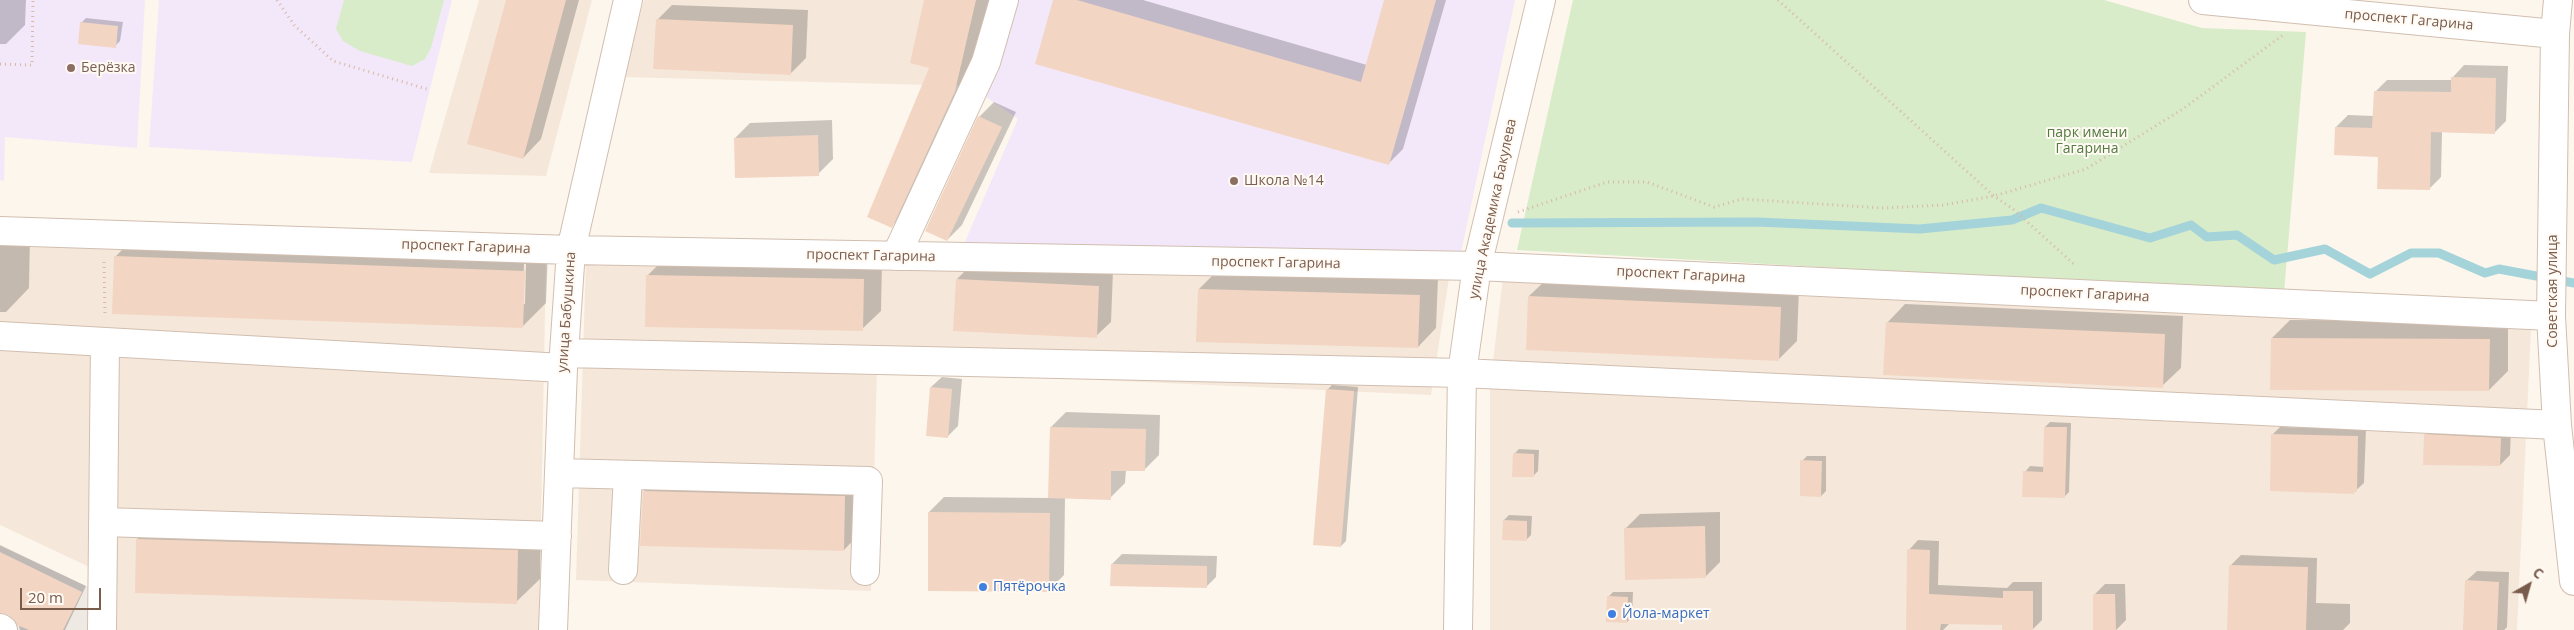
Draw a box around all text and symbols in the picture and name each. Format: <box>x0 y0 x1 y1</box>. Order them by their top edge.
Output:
street label: проспект Гагарина <box>2344 6 2474 34</box>
place label: Берёзка <box>81 60 136 76</box>
marker: Берёзка <box>65 62 77 74</box>
street label: улица Академика Бакулева <box>1466 117 1520 301</box>
park label: парк имени Гагарина <box>2047 125 2127 158</box>
place label: Школа №14 <box>1244 173 1324 189</box>
marker: Школа №14 <box>1228 175 1240 187</box>
street label: Советская улица <box>2545 234 2561 348</box>
street label: проспект Гагарина <box>401 236 531 258</box>
street label: проспект Гагарина <box>806 246 936 266</box>
street label: улица Бабушкина <box>554 251 580 373</box>
street label: проспект Гагарина <box>1211 253 1341 273</box>
street label: проспект Гагарина <box>1616 263 1746 287</box>
street label: проспект Гагарина <box>2020 282 2150 306</box>
north arrow <box>2504 560 2554 610</box>
text: С <box>2529 563 2548 583</box>
scale bar <box>22 578 104 610</box>
place label: Пятёрочка <box>993 579 1066 595</box>
marker: Пятёрочка <box>977 581 989 593</box>
text: 20 m <box>28 587 63 607</box>
place label: Йола-маркет <box>1622 606 1710 622</box>
marker: Йола-маркет <box>1606 608 1618 620</box>

